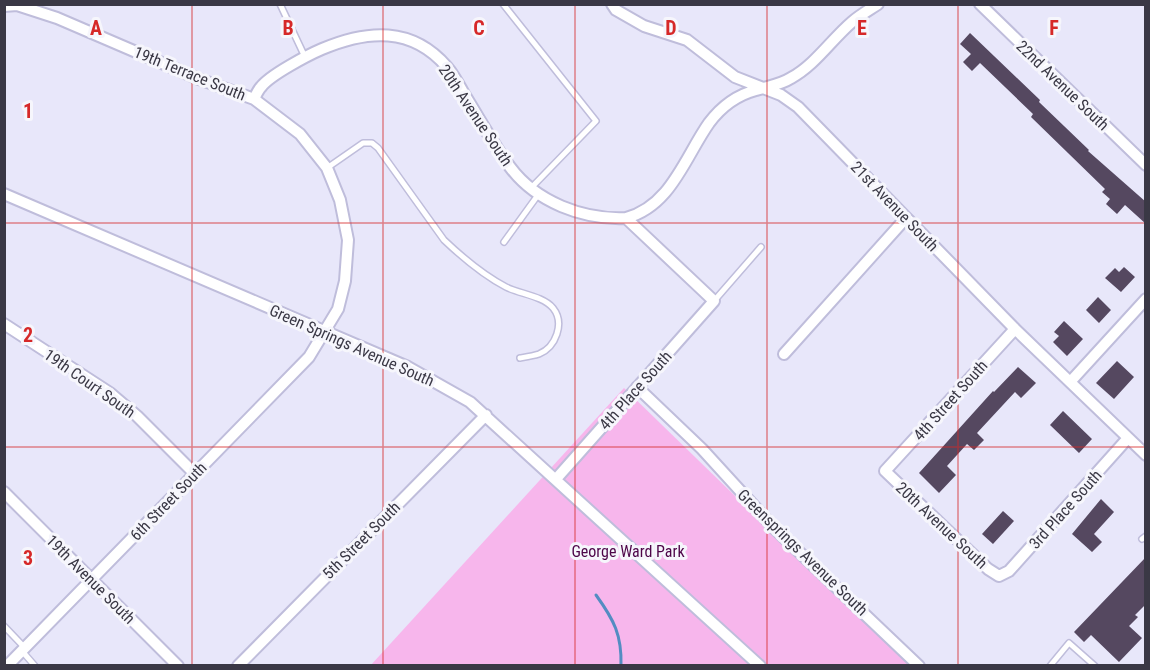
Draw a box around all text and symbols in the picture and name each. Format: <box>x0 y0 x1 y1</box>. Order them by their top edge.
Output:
text: A <box>90 16 102 40</box>
text: B <box>282 16 294 40</box>
text: C <box>473 16 485 40</box>
text: D <box>665 16 677 40</box>
text: E <box>857 16 867 40</box>
text: F <box>1049 16 1059 40</box>
street label: 22nd Avenue South <box>1012 36 1113 134</box>
street label: 19th Terrace South <box>131 42 248 105</box>
street label: 20th Avenue South <box>435 61 517 170</box>
text: 1 <box>23 99 33 123</box>
street label: 21st Avenue South <box>847 157 942 255</box>
street label: Green Springs Avenue South <box>267 301 437 390</box>
text: 2 <box>23 323 33 347</box>
street label: 19th Court South <box>40 345 139 422</box>
street label: 4th Place South <box>595 347 676 434</box>
street label: 4th Street South <box>909 356 991 444</box>
street label: 6th Street South <box>126 458 211 545</box>
street label: 3rd Place South <box>1025 466 1106 553</box>
street label: 20th Avenue South <box>892 478 991 573</box>
street label: Greensprings Avenue South <box>734 485 872 619</box>
street label: 5th Street South <box>319 498 404 583</box>
street label: 19th Avenue South <box>42 531 139 628</box>
park label: George Ward Park <box>571 542 685 561</box>
text: 3 <box>23 546 33 570</box>

